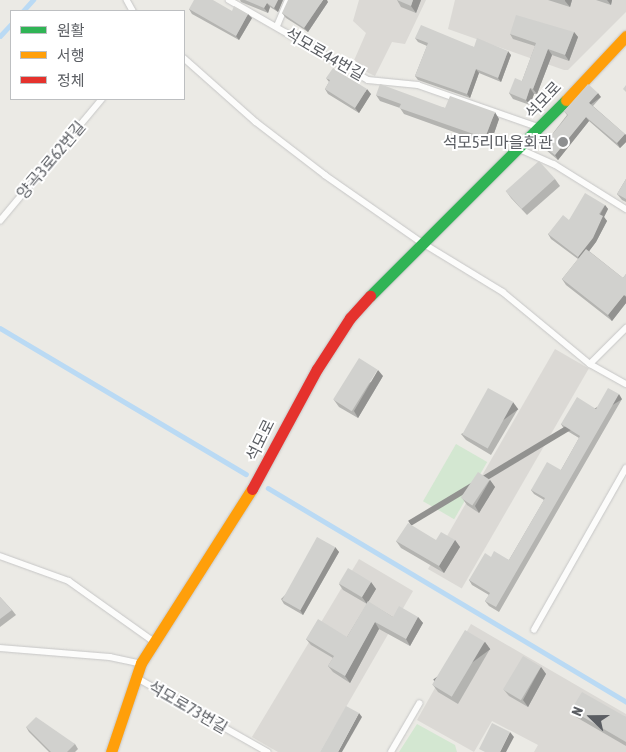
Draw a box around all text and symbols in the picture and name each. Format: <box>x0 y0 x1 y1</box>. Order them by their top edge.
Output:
legend <box>10 10 185 100</box>
text: 원활 <box>57 22 85 39</box>
street label: 석모로44번길 <box>282 24 368 84</box>
text: 서행 <box>57 47 85 64</box>
text: 정체 <box>57 72 85 89</box>
street label: 석모로 <box>521 77 565 123</box>
street label: 양곡3로62번길 <box>13 117 89 203</box>
place label: 석모5리마을회관 <box>442 132 553 152</box>
marker: 석모5리마을회관 <box>557 136 569 148</box>
street label: 석모로 <box>242 416 278 464</box>
street label: 석모로73번길 <box>145 677 231 737</box>
north arrow <box>566 692 616 742</box>
text: N <box>568 705 586 718</box>

